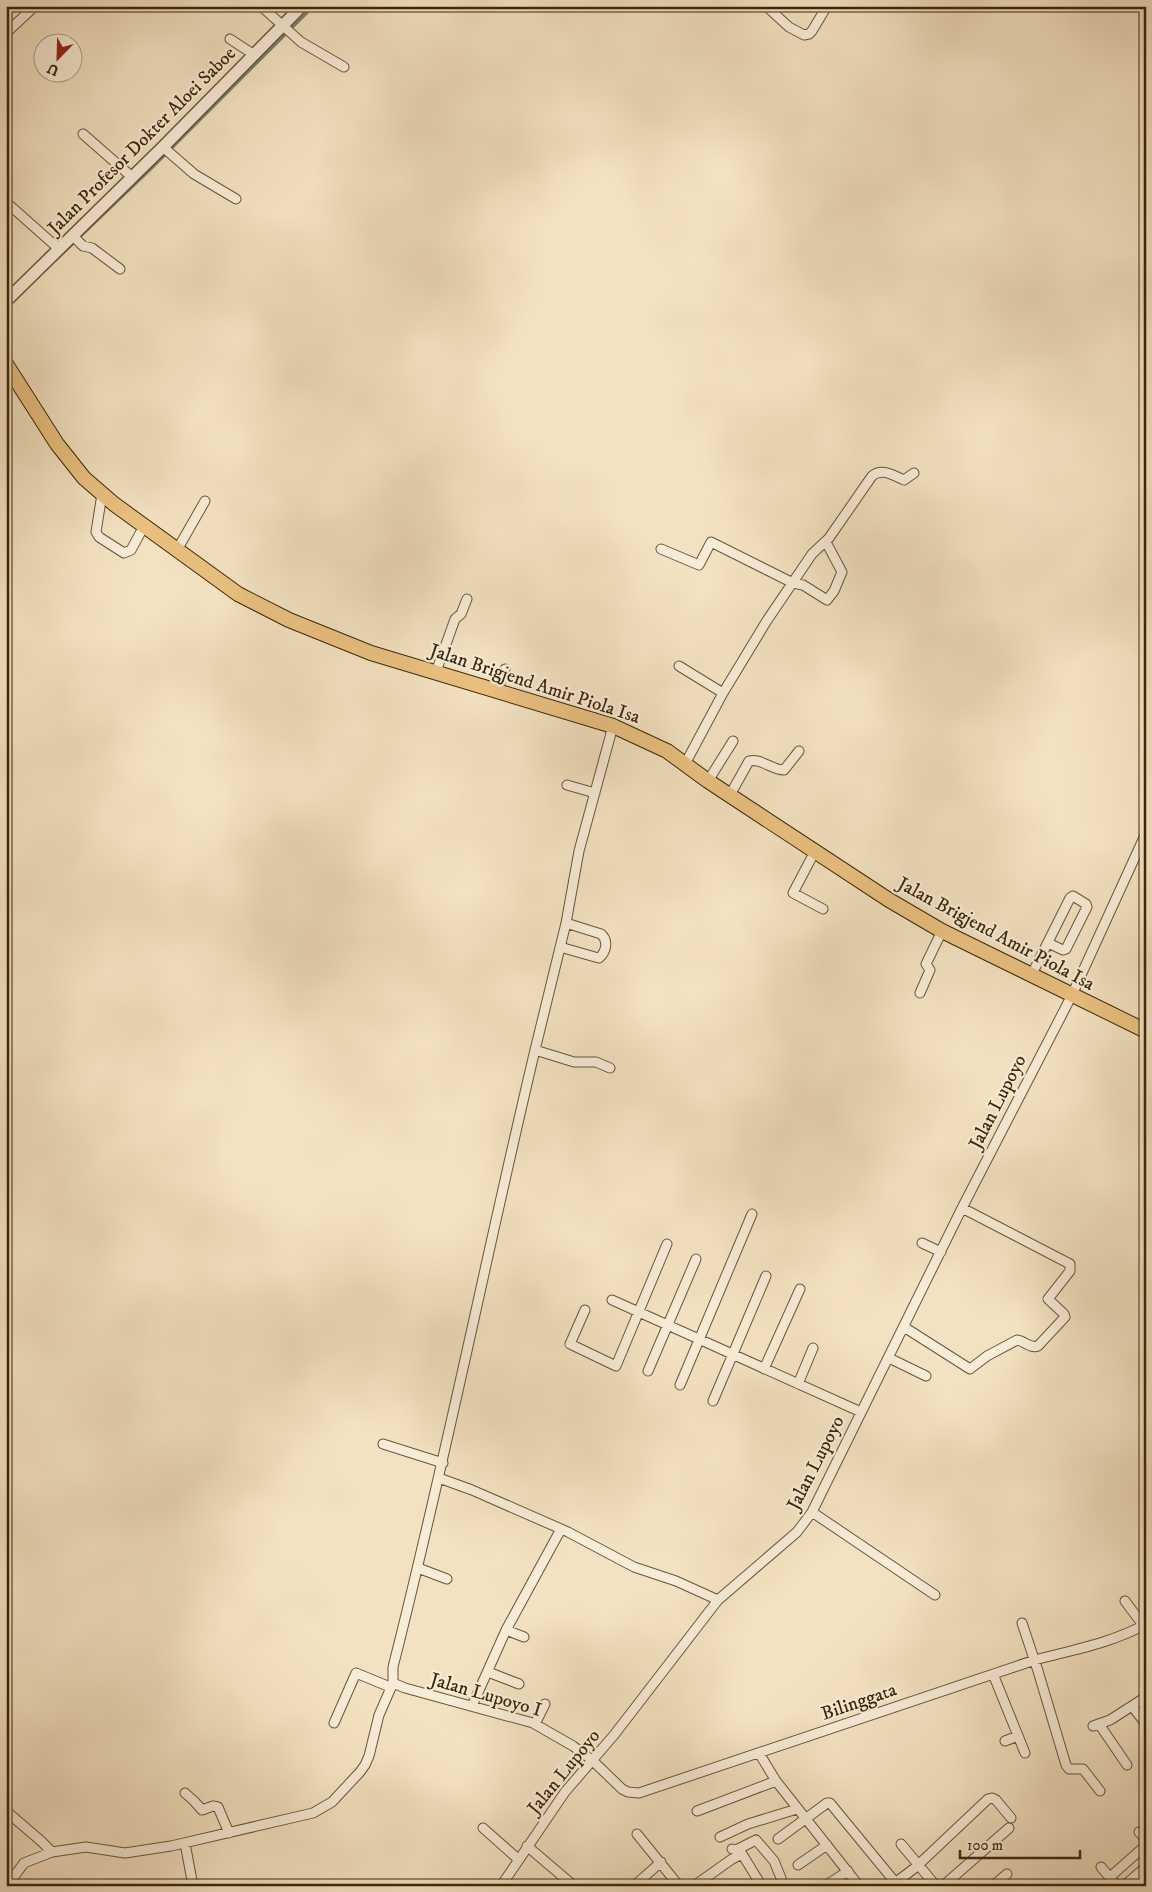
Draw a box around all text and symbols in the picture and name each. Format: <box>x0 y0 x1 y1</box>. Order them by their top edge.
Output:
north arrow <box>32 32 82 82</box>
street label: Jalan Profesor Dokter Aloei Saboe <box>42 42 241 241</box>
text: U <box>45 59 62 79</box>
street label: Jalan Brigjend Amir Piola Isa <box>425 639 643 729</box>
street label: Jalan Brigjend Amir Piola Isa <box>892 871 1098 996</box>
street label: Jalan Lupoyo <box>963 1051 1032 1155</box>
street label: Jalan Lupoyo <box>781 1412 850 1516</box>
street label: Jalan Lupoyo I <box>426 1668 544 1722</box>
street label: Bilinggata <box>818 1678 900 1726</box>
street label: Jalan Lupoyo <box>521 1725 605 1821</box>
scale bar <box>960 1827 1080 1859</box>
text: 100 m <box>967 1836 1003 1855</box>

